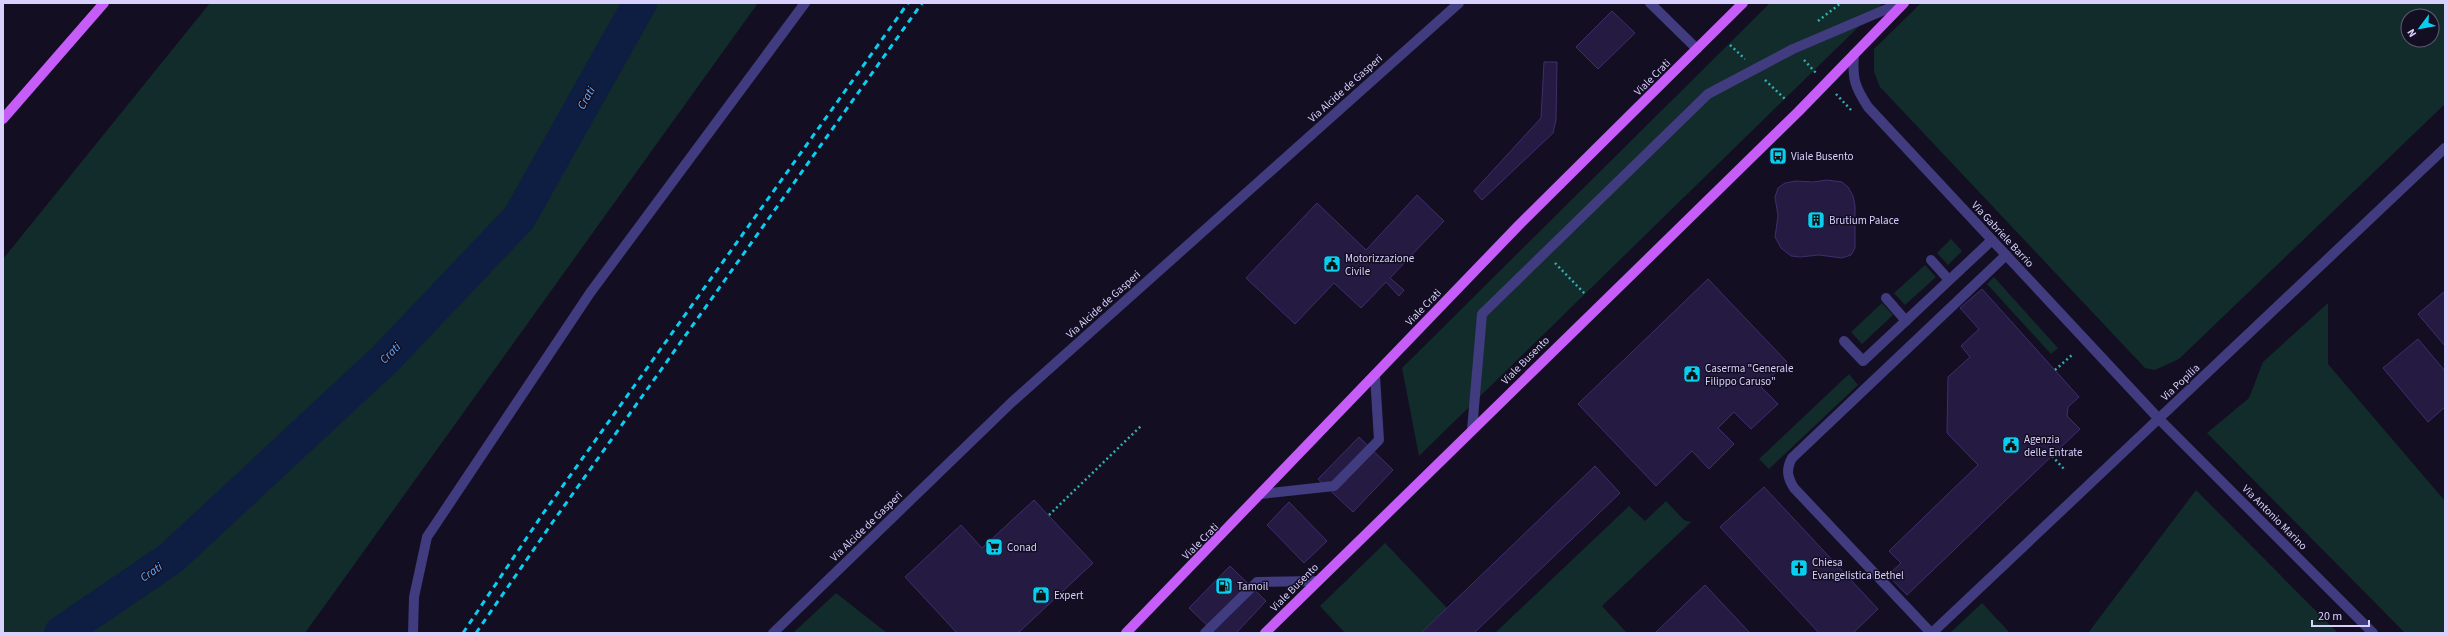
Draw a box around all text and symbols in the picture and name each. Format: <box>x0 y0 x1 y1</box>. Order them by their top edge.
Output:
north arrow <box>2400 8 2440 48</box>
text: N <box>2404 26 2420 40</box>
street label: Via Alcide de Gasperi <box>1305 51 1386 126</box>
street label: Viale Crati <box>1631 56 1674 99</box>
water label: Crati <box>573 84 600 113</box>
bus stop icon: Viale Busento <box>1768 146 1788 166</box>
place label: Viale Busento <box>1791 149 1853 164</box>
street label: Via Gabriele Barrio <box>1968 198 2037 271</box>
building icon: Brutium Palace <box>1806 210 1826 230</box>
place label: Brutium Palace <box>1829 213 1899 228</box>
place label: Motorizzazione Civile <box>1345 251 1415 279</box>
public building icon: Motorizzazione Civile <box>1322 254 1342 274</box>
street label: Via Alcide de Gasperi <box>1063 267 1144 342</box>
street label: Viale Crati <box>1402 286 1445 329</box>
street label: Viale Busento <box>1498 333 1553 388</box>
water label: Crati <box>376 339 405 368</box>
place label: Caserma "Generale Filippo Caruso" <box>1705 361 1794 389</box>
street label: Via Popilia <box>2158 361 2203 404</box>
public building icon: Caserma "Generale Filippo Caruso" <box>1682 364 1702 384</box>
place label: Agenzia delle Entrate <box>2024 432 2083 460</box>
public building icon: Agenzia delle Entrate <box>2001 435 2021 455</box>
street label: Via Antonio Marino <box>2239 481 2311 553</box>
street label: Via Alcide de Gasperi <box>827 488 906 565</box>
street label: Viale Crati <box>1179 520 1222 563</box>
supermarket icon: Conad <box>984 537 1004 557</box>
place label: Conad <box>1007 540 1037 555</box>
place label: Chiesa Evangelistica Bethel <box>1812 555 1904 583</box>
church icon: Chiesa Evangelistica Bethel <box>1789 558 1809 578</box>
water label: Crati <box>137 559 166 586</box>
street label: Viale Busento <box>1267 560 1322 615</box>
fuel station icon: Tamoil <box>1214 576 1234 596</box>
place label: Tamoil <box>1237 579 1268 594</box>
shop icon: Expert <box>1031 585 1051 605</box>
place label: Expert <box>1054 588 1084 603</box>
scale bar <box>2312 602 2369 628</box>
text: 20 m <box>2318 608 2342 625</box>

